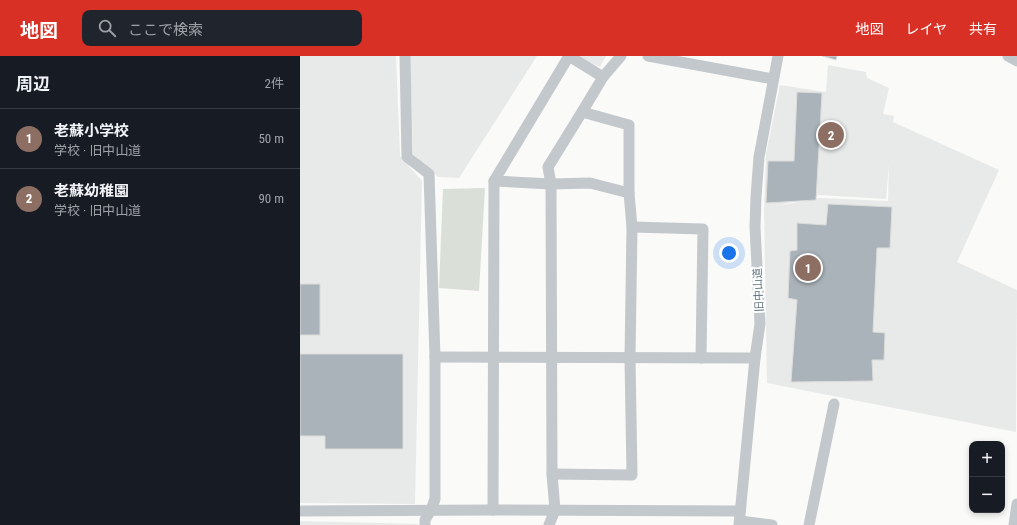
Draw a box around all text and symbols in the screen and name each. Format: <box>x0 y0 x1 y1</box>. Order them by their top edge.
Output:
search box <box>82 10 362 46</box>
icon: search <box>96 17 118 39</box>
text: 地図 <box>20 19 58 42</box>
text: ここで検索 <box>128 21 203 39</box>
text: 地図 <box>855 21 883 37</box>
text: レイヤ <box>905 21 947 37</box>
text: 共有 <box>969 21 997 37</box>
text: 周辺 <box>16 74 50 94</box>
text: 2件 <box>265 76 284 91</box>
pin: 2 <box>818 120 844 150</box>
text: 老蘇小学校 <box>54 122 129 140</box>
text: 1 <box>26 131 32 146</box>
text: 50 m <box>258 131 284 146</box>
text: 学校 · 旧中山道 <box>54 143 141 158</box>
text: 老蘇幼稚園 <box>54 182 129 200</box>
text: 2 <box>26 191 32 206</box>
text: 90 m <box>258 191 284 206</box>
text: 学校 · 旧中山道 <box>54 203 141 218</box>
your location <box>719 243 739 263</box>
pin: 1 <box>795 253 821 283</box>
street label: 旧中山道 <box>751 268 766 312</box>
map controls <box>969 441 1005 513</box>
button: + <box>969 441 1005 477</box>
button: − <box>969 477 1005 513</box>

